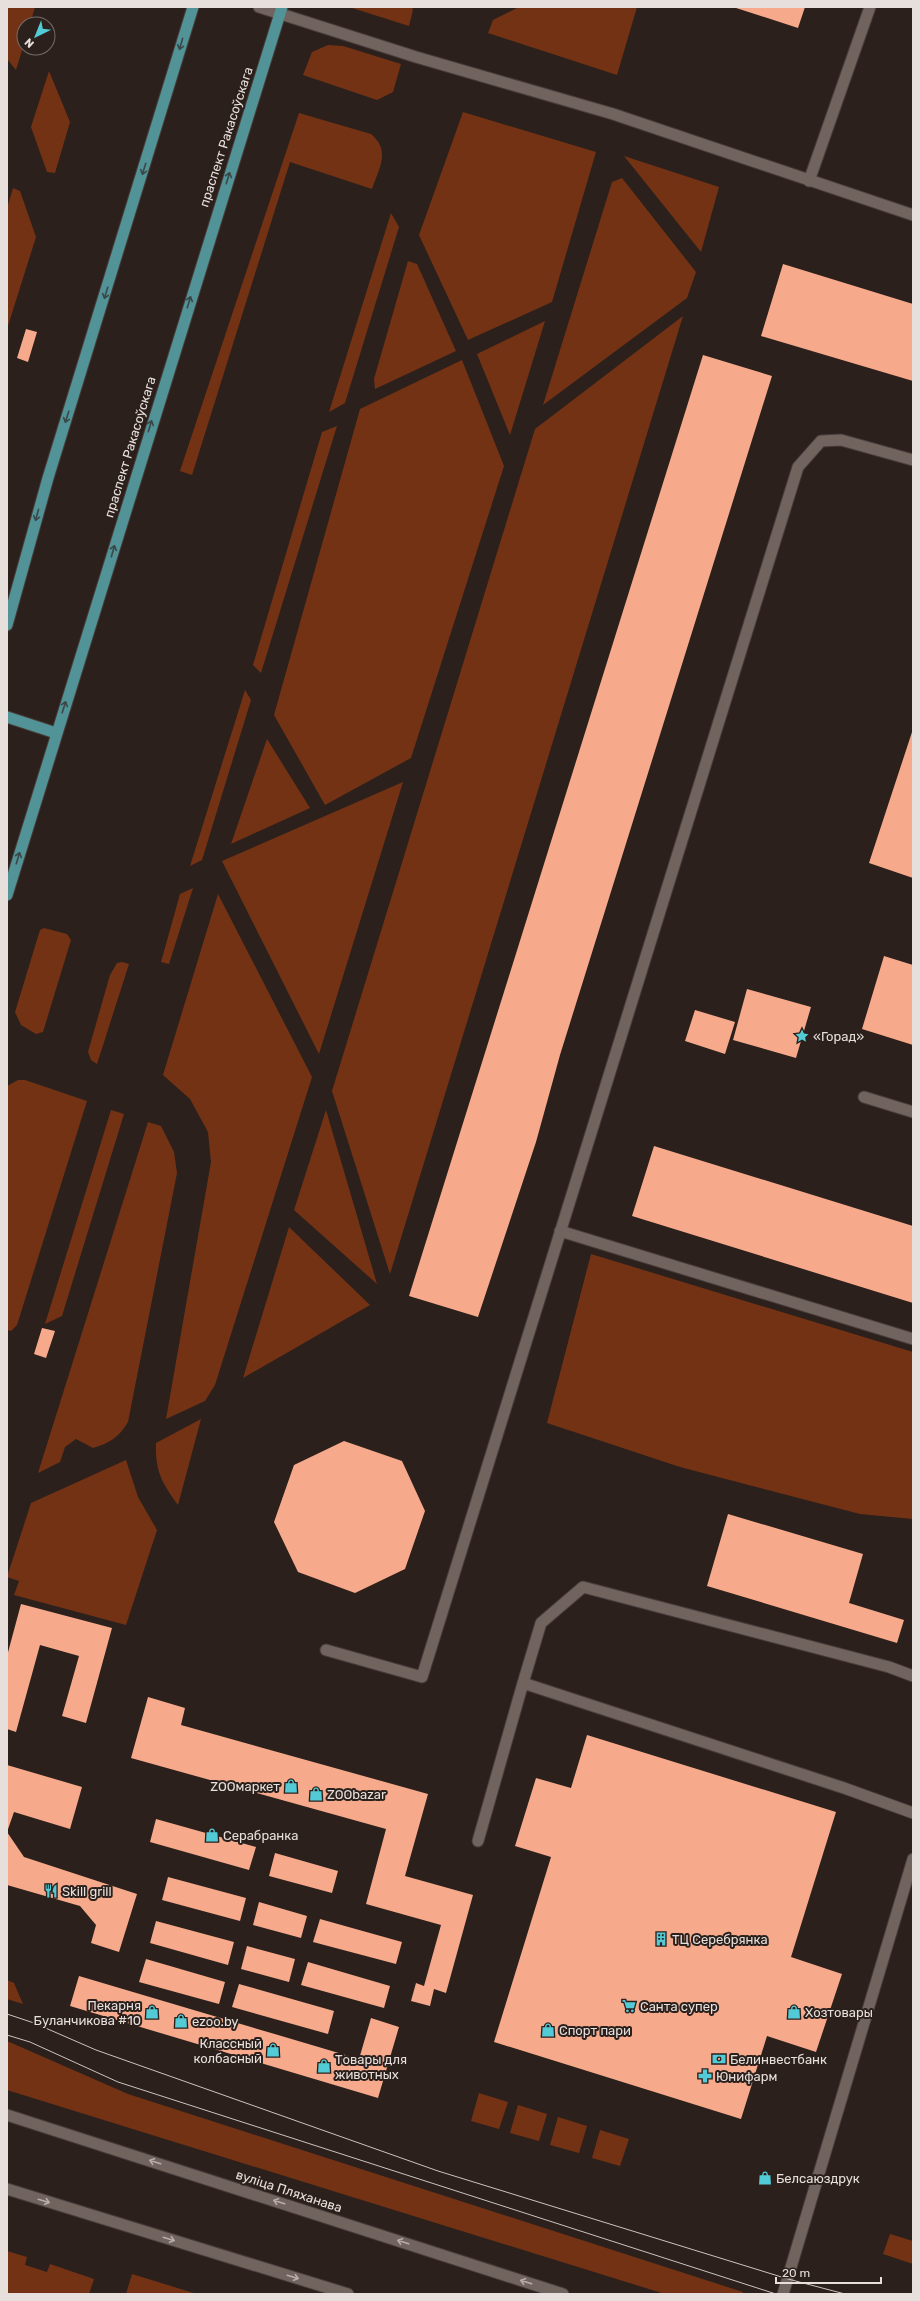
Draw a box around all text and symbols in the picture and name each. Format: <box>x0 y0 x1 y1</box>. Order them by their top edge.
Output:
north arrow <box>16 16 56 56</box>
text: N <box>22 35 37 50</box>
one-way arrow <box>177 38 184 51</box>
street label: праспект Ракасоўскага <box>196 65 256 209</box>
one-way arrow <box>139 162 147 174</box>
one-way arrow <box>224 172 232 184</box>
one-way arrow <box>102 286 109 299</box>
one-way arrow <box>186 296 193 309</box>
street label: праспект Ракасоўскага <box>101 375 159 519</box>
one-way arrow <box>63 410 70 423</box>
one-way arrow <box>147 420 155 432</box>
one-way arrow <box>33 509 40 522</box>
one-way arrow <box>110 544 117 557</box>
one-way arrow <box>61 701 69 713</box>
one-way arrow <box>15 852 22 865</box>
place icon: «Горад» <box>794 1028 810 1044</box>
place label: «Горад» <box>813 1029 864 1044</box>
shop icon: ZOOмаркет <box>283 1778 299 1794</box>
place label: ZOOмаркет <box>210 1779 280 1794</box>
shop icon: ZOObazar <box>308 1786 324 1802</box>
place label: ZOObazar <box>327 1787 386 1802</box>
shop icon: Серабранка <box>204 1827 220 1843</box>
place label: Серабранка <box>223 1828 298 1843</box>
restaurant icon: Skill grill <box>43 1883 59 1899</box>
place label: Skill grill <box>62 1884 112 1900</box>
building icon: ТЦ Серебрянка <box>653 1931 669 1947</box>
place label: ТЦ Серебрянка <box>672 1932 768 1947</box>
place label: Пекарня Буланчикова #10 <box>34 1998 141 2028</box>
supermarket icon: Санта супер <box>621 1998 637 2014</box>
place label: Санта супер <box>640 1999 718 2014</box>
shop icon: Пекарня Буланчикова #10 <box>144 2004 160 2020</box>
shop icon: Хозтовары <box>786 2004 802 2020</box>
place label: Хозтовары <box>805 2005 873 2020</box>
shop icon: ezoo.by <box>173 2013 189 2029</box>
place label: ezoo.by <box>192 2014 239 2029</box>
shop icon: Спорт пари <box>540 2022 556 2038</box>
place label: Спорт пари <box>559 2023 631 2038</box>
place label: Классный колбасный <box>194 2036 262 2066</box>
shop icon: Классный колбасный <box>265 2042 281 2058</box>
bank icon: Белинвестбанк <box>711 2051 727 2067</box>
place label: Товары для животных <box>335 2052 407 2082</box>
place label: Белинвестбанк <box>730 2052 827 2067</box>
shop icon: Товары для животных <box>316 2058 332 2074</box>
pharmacy icon: Юнифарм <box>697 2068 713 2084</box>
place label: Юнифарм <box>716 2069 777 2084</box>
one-way arrow <box>149 2158 162 2165</box>
street label: вуліца Пляханава <box>234 2167 344 2215</box>
shop icon: Белсаюздрук <box>757 2170 773 2186</box>
place label: Белсаюздрук <box>776 2171 860 2186</box>
one-way arrow <box>38 2197 50 2205</box>
one-way arrow <box>272 2198 285 2205</box>
one-way arrow <box>162 2236 175 2243</box>
one-way arrow <box>396 2238 409 2245</box>
scale bar <box>776 2259 881 2285</box>
text: 20 m <box>782 2266 810 2280</box>
one-way arrow <box>286 2274 299 2281</box>
one-way arrow <box>520 2278 533 2285</box>

